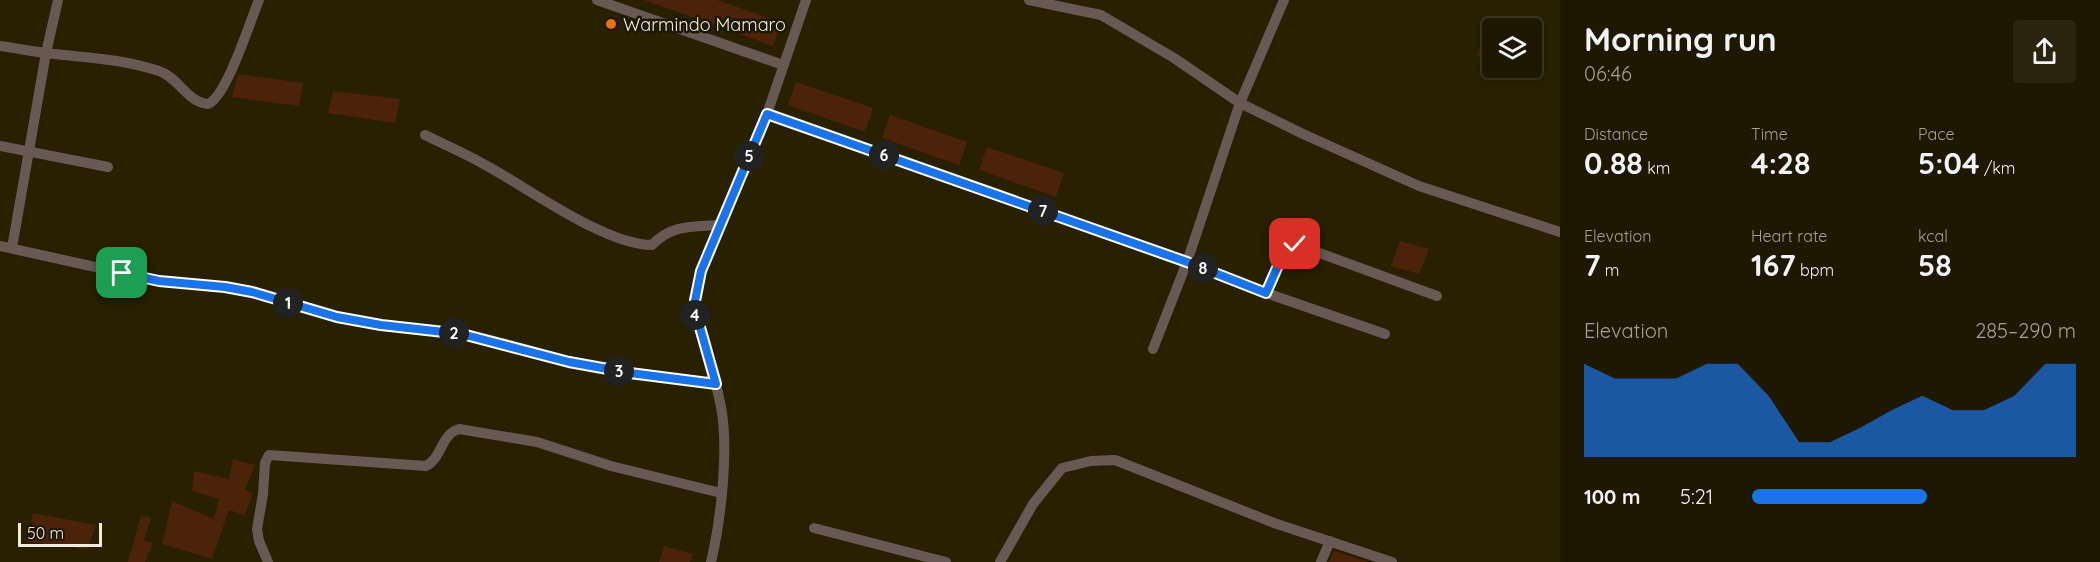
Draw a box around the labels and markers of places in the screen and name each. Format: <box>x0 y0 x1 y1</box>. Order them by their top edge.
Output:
place label: Warmindo Mamaro <box>623 13 786 36</box>
marker: Warmindo Mamaro <box>604 17 618 31</box>
pin: 6 <box>869 140 899 170</box>
pin: 5 <box>734 141 764 171</box>
pin: 7 <box>1028 196 1058 226</box>
pin <box>1269 218 1320 269</box>
pin <box>96 247 147 298</box>
pin: 8 <box>1188 253 1218 283</box>
pin: 1 <box>273 288 303 318</box>
pin: 4 <box>680 300 710 330</box>
pin: 2 <box>439 318 469 348</box>
pin: 3 <box>604 356 634 386</box>

